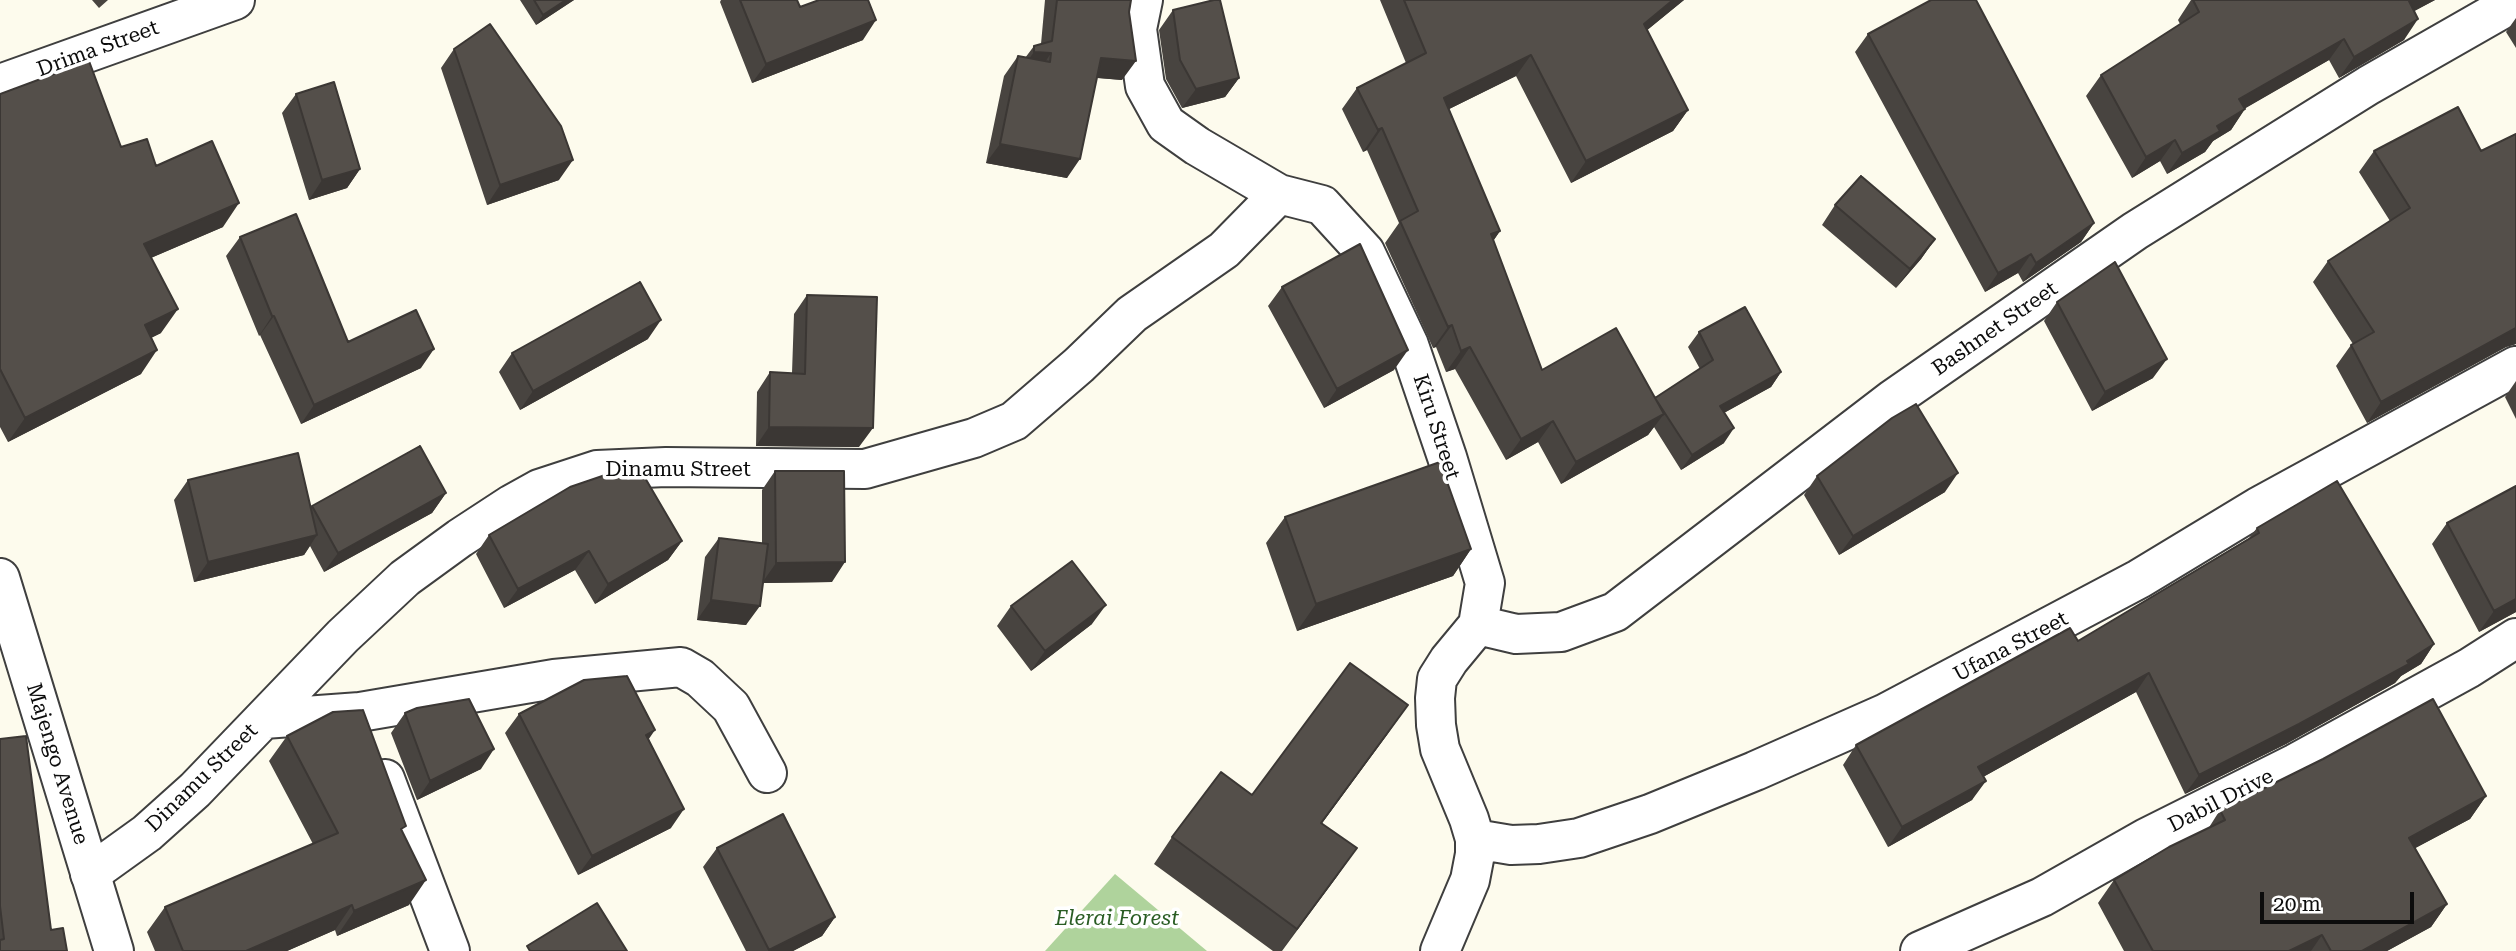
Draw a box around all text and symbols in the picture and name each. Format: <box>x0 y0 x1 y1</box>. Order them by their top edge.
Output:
street label: Drima Street <box>34 15 162 83</box>
street label: Bashnet Street <box>1927 276 2063 382</box>
street label: Kiru Street <box>1407 371 1465 483</box>
street label: Dinamu Street <box>605 457 751 483</box>
street label: Ufana Street <box>1949 606 2073 688</box>
street label: Majengo Avenue <box>20 680 94 848</box>
street label: Dinamu Street <box>141 718 263 838</box>
street label: Dabil Drive <box>2164 764 2278 838</box>
scale bar <box>2264 878 2418 922</box>
text: 20 m <box>2273 892 2321 916</box>
park label: Elerai Forest <box>1055 906 1179 932</box>

